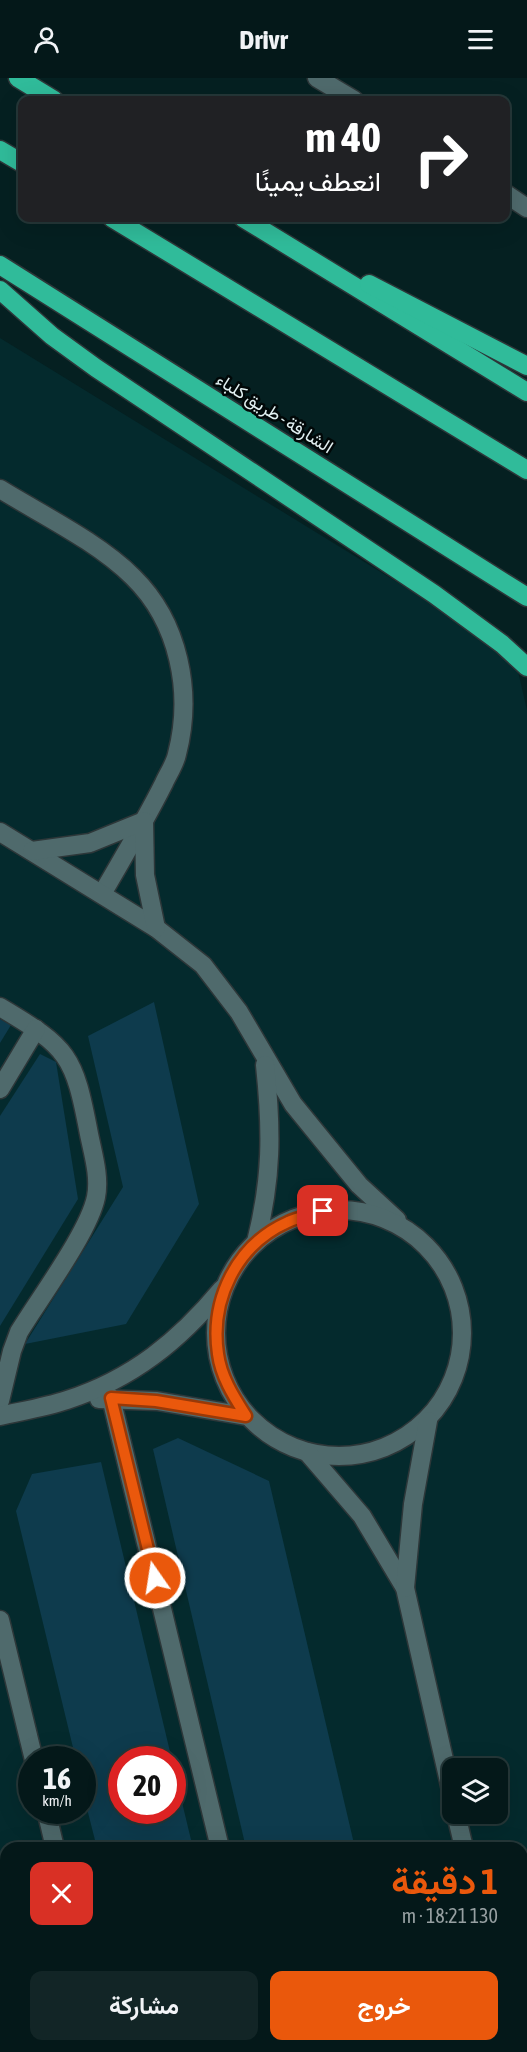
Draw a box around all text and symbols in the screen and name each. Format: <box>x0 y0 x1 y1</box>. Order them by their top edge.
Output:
icon: person <box>30 23 63 56</box>
icon: menu <box>464 23 497 56</box>
text: Drivr <box>239 24 288 55</box>
text: 40 m <box>306 113 381 161</box>
icon: right <box>402 120 480 198</box>
text: انعطف يمينًا <box>255 166 381 197</box>
street label: الشارقة - طريق كلباء <box>212 369 337 458</box>
pin <box>297 1185 348 1236</box>
icon: arrive <box>306 1194 339 1227</box>
position arrow <box>123 1546 187 1610</box>
speed limit sign: 20 <box>108 1746 186 1824</box>
map controls <box>442 1758 508 1824</box>
button: layers <box>442 1758 508 1824</box>
text: 16 <box>43 1761 71 1795</box>
text: km/h <box>42 1792 72 1809</box>
text: 1 دقيقة <box>391 1860 498 1902</box>
button: close <box>30 1862 93 1925</box>
text: 130 m · 18:21 <box>402 1904 498 1927</box>
button: مشاركة <box>30 1971 258 2040</box>
button: خروج <box>270 1971 498 2040</box>

